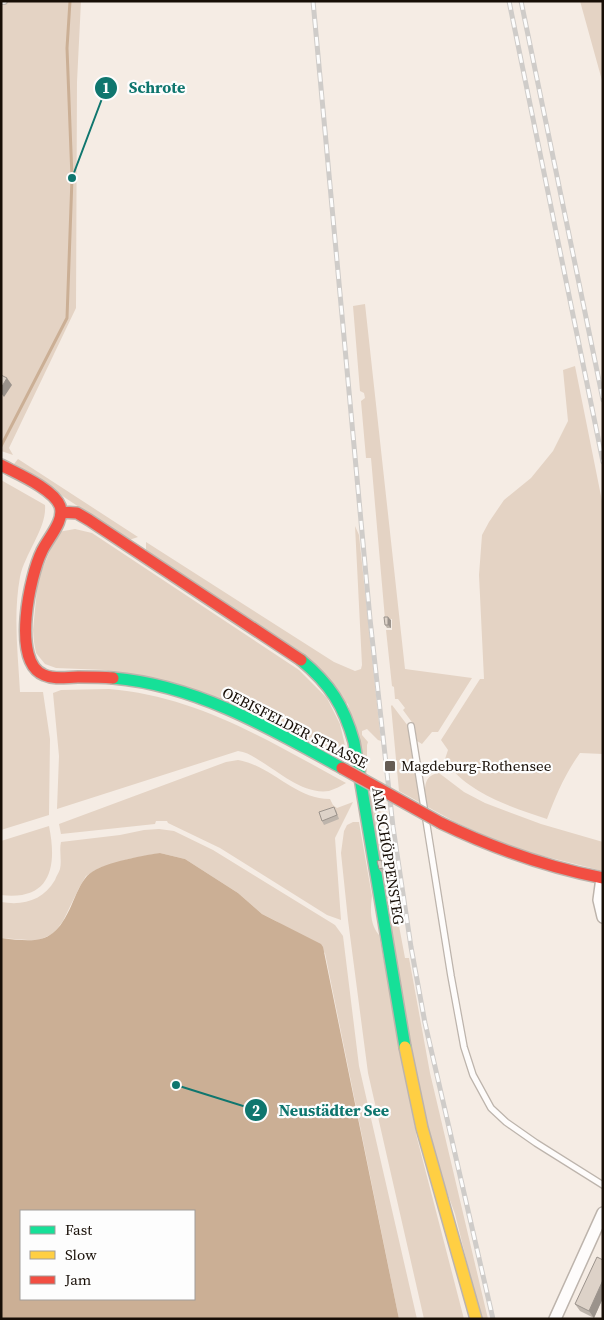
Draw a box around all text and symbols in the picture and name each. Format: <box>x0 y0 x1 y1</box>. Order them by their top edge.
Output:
callout: Schrote <box>94 72 195 103</box>
text: Schrote <box>129 76 185 98</box>
text: 1 <box>102 77 110 98</box>
street label: OEBISFELDER STRASSE <box>219 682 372 773</box>
place label: Magdeburg-Rothensee <box>401 755 552 776</box>
marker: Magdeburg-Rothensee <box>383 759 397 773</box>
street label: AM SCHÖPPENSTEG <box>367 786 410 926</box>
callout: Neustädter See <box>244 1095 399 1126</box>
text: Neustädter See <box>279 1099 389 1121</box>
text: 2 <box>252 1100 260 1121</box>
legend <box>20 1210 195 1300</box>
text: Fast <box>65 1219 92 1240</box>
text: Slow <box>65 1244 97 1265</box>
text: Jam <box>64 1269 92 1290</box>

